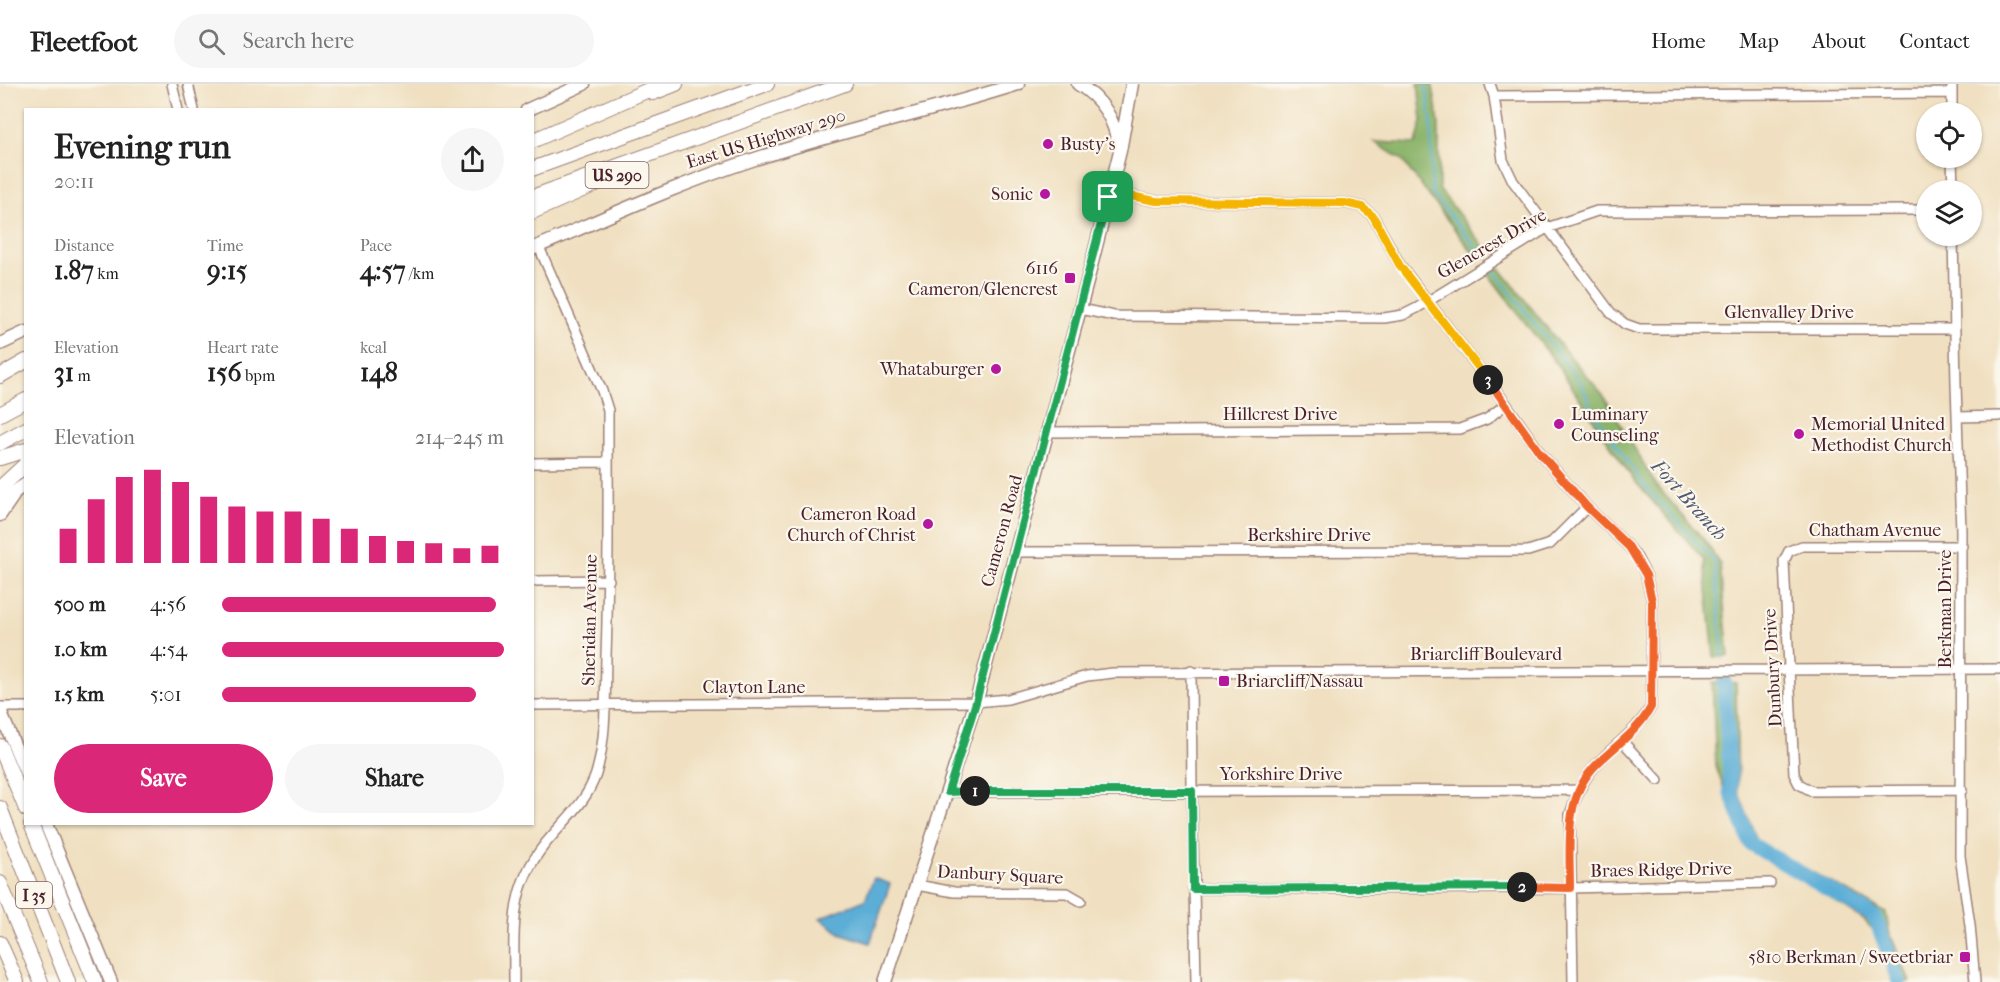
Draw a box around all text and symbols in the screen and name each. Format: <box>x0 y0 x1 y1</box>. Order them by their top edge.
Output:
search box <box>174 14 594 68</box>
text: Fleetfoot <box>30 25 138 58</box>
icon: search <box>195 25 228 58</box>
text: Search here <box>243 28 354 54</box>
text: Home <box>1651 29 1706 53</box>
text: Map <box>1739 29 1779 53</box>
text: About <box>1812 29 1866 53</box>
text: Contact <box>1899 29 1970 53</box>
map controls <box>1916 102 1982 246</box>
button: locate <box>1916 102 1982 168</box>
street label: East US Highway 290 <box>684 105 848 173</box>
text: Evening run <box>54 128 231 167</box>
button: share <box>441 128 504 191</box>
place label: Busty’s <box>1060 134 1116 155</box>
marker: Busty’s <box>1041 137 1055 151</box>
road number: US 290 <box>586 162 648 188</box>
text: 20:11 <box>54 170 94 193</box>
pin <box>1082 171 1133 222</box>
icon: arrive <box>1091 180 1124 213</box>
button: layers <box>1916 180 1982 246</box>
place label: Sonic <box>991 184 1033 205</box>
marker: Sonic <box>1038 187 1052 201</box>
street label: Glencrest Drive <box>1434 204 1550 284</box>
text: Distance <box>54 236 114 255</box>
text: Time <box>207 236 243 255</box>
text: Pace <box>360 236 392 255</box>
text: 1.87 <box>54 255 94 286</box>
text: 9:15 <box>207 255 247 286</box>
text: 4:57 <box>360 255 405 286</box>
place label: 6116 Cameron/Glencrest <box>908 258 1059 300</box>
text: km <box>94 264 119 283</box>
text: /km <box>405 264 434 283</box>
marker: 6116 Cameron/Glencrest <box>1063 271 1077 285</box>
street label: Glenvalley Drive <box>1724 302 1854 323</box>
text: Elevation <box>54 338 119 357</box>
text: Heart rate <box>207 338 279 357</box>
text: kcal <box>360 338 387 357</box>
text: 31 <box>54 357 74 388</box>
text: 156 <box>207 357 242 388</box>
text: 148 <box>360 357 398 388</box>
place label: Whataburger <box>879 359 984 380</box>
marker: Whataburger <box>989 362 1003 376</box>
pin: 3 <box>1473 365 1503 395</box>
text: m <box>74 366 91 385</box>
text: bpm <box>242 366 275 385</box>
text: 3 <box>1485 370 1491 389</box>
street label: Hillcrest Drive <box>1223 404 1337 425</box>
place label: Luminary Counseling <box>1571 404 1659 446</box>
place label: Memorial United Methodist Church <box>1811 414 1952 456</box>
marker: Luminary Counseling <box>1552 417 1566 431</box>
text: Elevation <box>54 426 135 449</box>
text: 214–245 m <box>415 426 504 449</box>
marker: Memorial United Methodist Church <box>1792 427 1806 441</box>
water label: Fort Branch <box>1646 454 1731 545</box>
street label: Cameron Road <box>977 472 1027 589</box>
place label: Cameron Road Church of Christ <box>787 504 917 546</box>
marker: Cameron Road Church of Christ <box>921 517 935 531</box>
street label: Chatham Avenue <box>1809 520 1941 541</box>
street label: Berkshire Drive <box>1247 525 1371 546</box>
street label: Berkman Drive <box>1935 549 1956 668</box>
street label: Sheridan Avenue <box>578 554 602 686</box>
text: 500 m <box>54 593 106 616</box>
text: 4:56 <box>150 593 186 616</box>
street label: Dunbury Drive <box>1759 608 1787 728</box>
text: 1.0 km <box>54 638 107 661</box>
text: 4:54 <box>150 638 187 661</box>
street label: Briarcliff Boulevard <box>1410 644 1562 665</box>
place label: Briarcliff/Nassau <box>1236 671 1363 692</box>
marker: Briarcliff/Nassau <box>1217 674 1231 688</box>
street label: Clayton Lane <box>703 677 806 698</box>
text: 1.5 km <box>54 683 104 706</box>
text: 5:01 <box>150 683 182 706</box>
button: Save <box>54 744 273 813</box>
button: Share <box>285 744 504 813</box>
street label: Yorkshire Drive <box>1219 764 1342 785</box>
pin: 1 <box>960 776 990 806</box>
text: 1 <box>972 781 978 800</box>
street label: Braes Ridge Drive <box>1590 858 1732 882</box>
street label: Danbury Square <box>936 861 1064 889</box>
pin: 2 <box>1507 872 1537 902</box>
text: 2 <box>1518 877 1526 896</box>
road number: I 35 <box>16 882 52 908</box>
place label: 5810 Berkman / Sweetbriar <box>1748 947 1953 968</box>
marker: 5810 Berkman / Sweetbriar <box>1958 950 1972 964</box>

